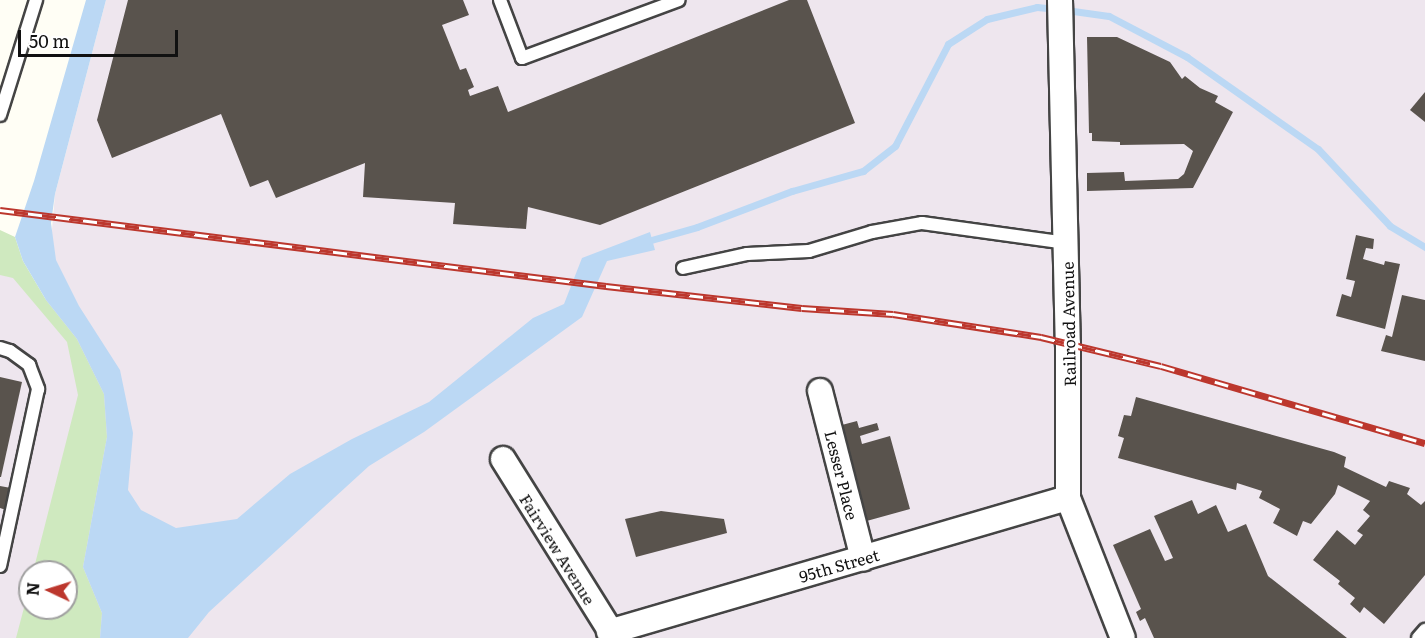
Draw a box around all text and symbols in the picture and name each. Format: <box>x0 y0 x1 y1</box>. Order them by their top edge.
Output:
scale bar <box>21 18 182 56</box>
text: 50 m <box>29 27 70 54</box>
street label: Railroad Avenue <box>1057 261 1079 387</box>
street label: Lesser Place <box>822 428 862 522</box>
street label: Fairview Avenue <box>516 490 600 608</box>
street label: 95th Street <box>797 544 881 586</box>
north arrow <box>18 560 78 620</box>
text: N <box>20 581 44 596</box>

